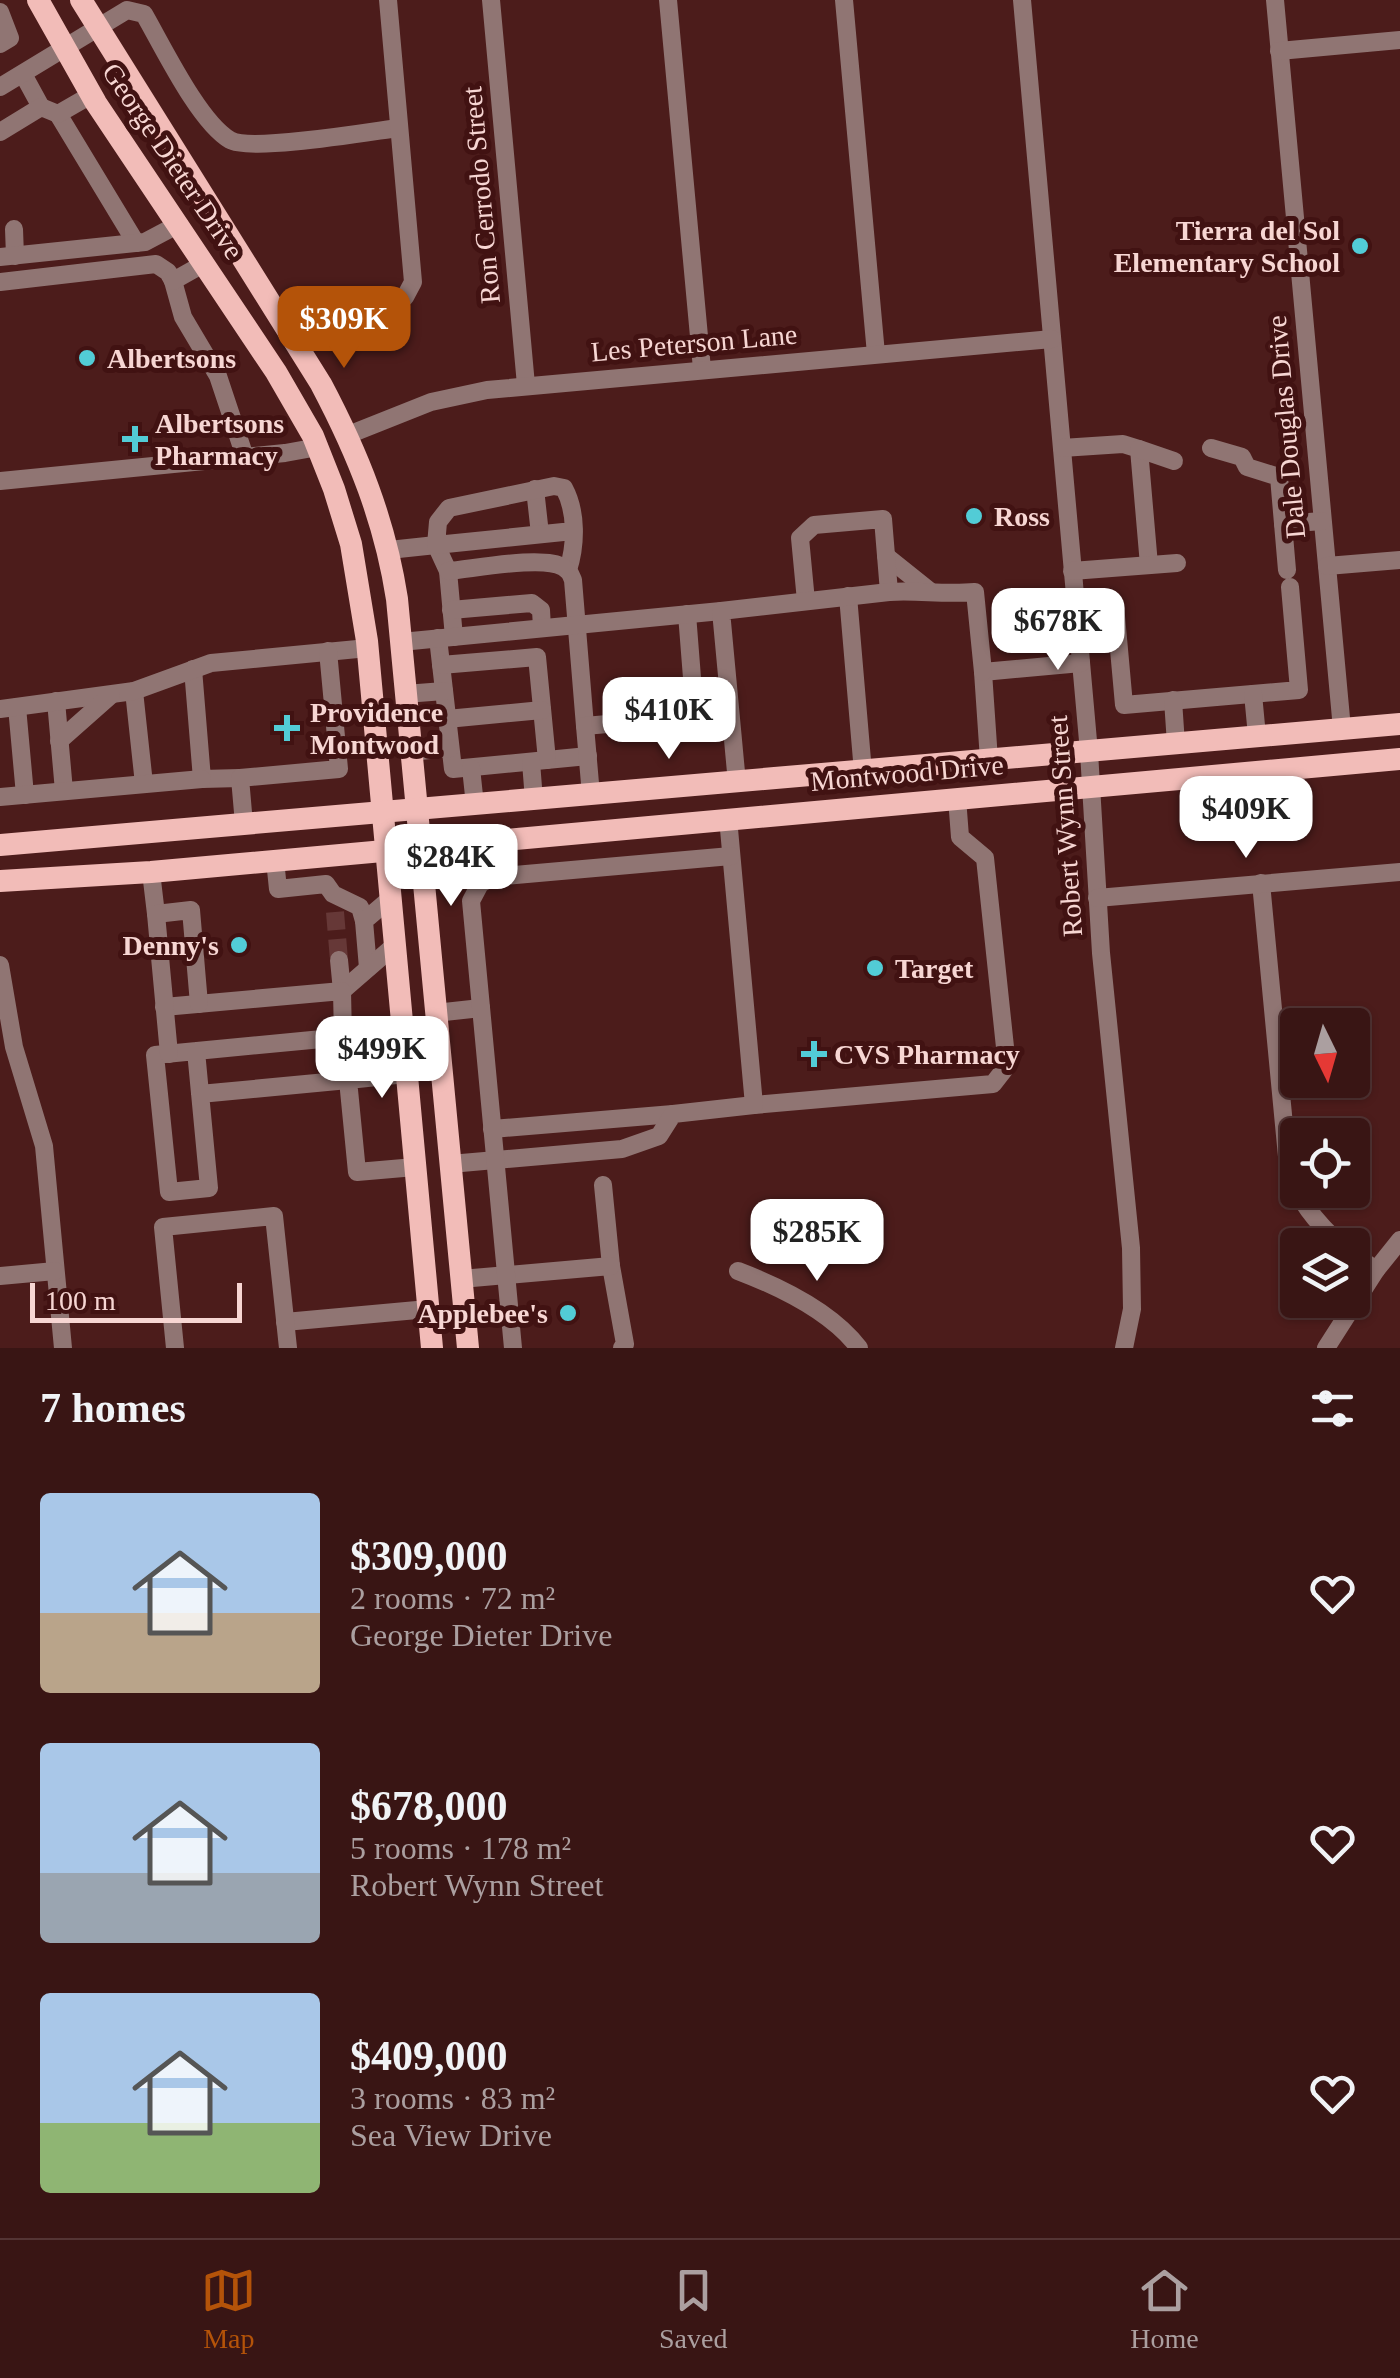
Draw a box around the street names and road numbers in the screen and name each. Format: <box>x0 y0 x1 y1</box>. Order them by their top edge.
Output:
street label: George Dieter Drive <box>96 57 250 265</box>
street label: Ron Cerrodo Street <box>456 85 506 305</box>
street label: Dale Douglas Drive <box>1261 314 1311 540</box>
street label: Les Peterson Lane <box>590 319 798 367</box>
street label: Robert Wynn Street <box>1042 714 1088 938</box>
street label: Montwood Drive <box>809 749 1005 797</box>

